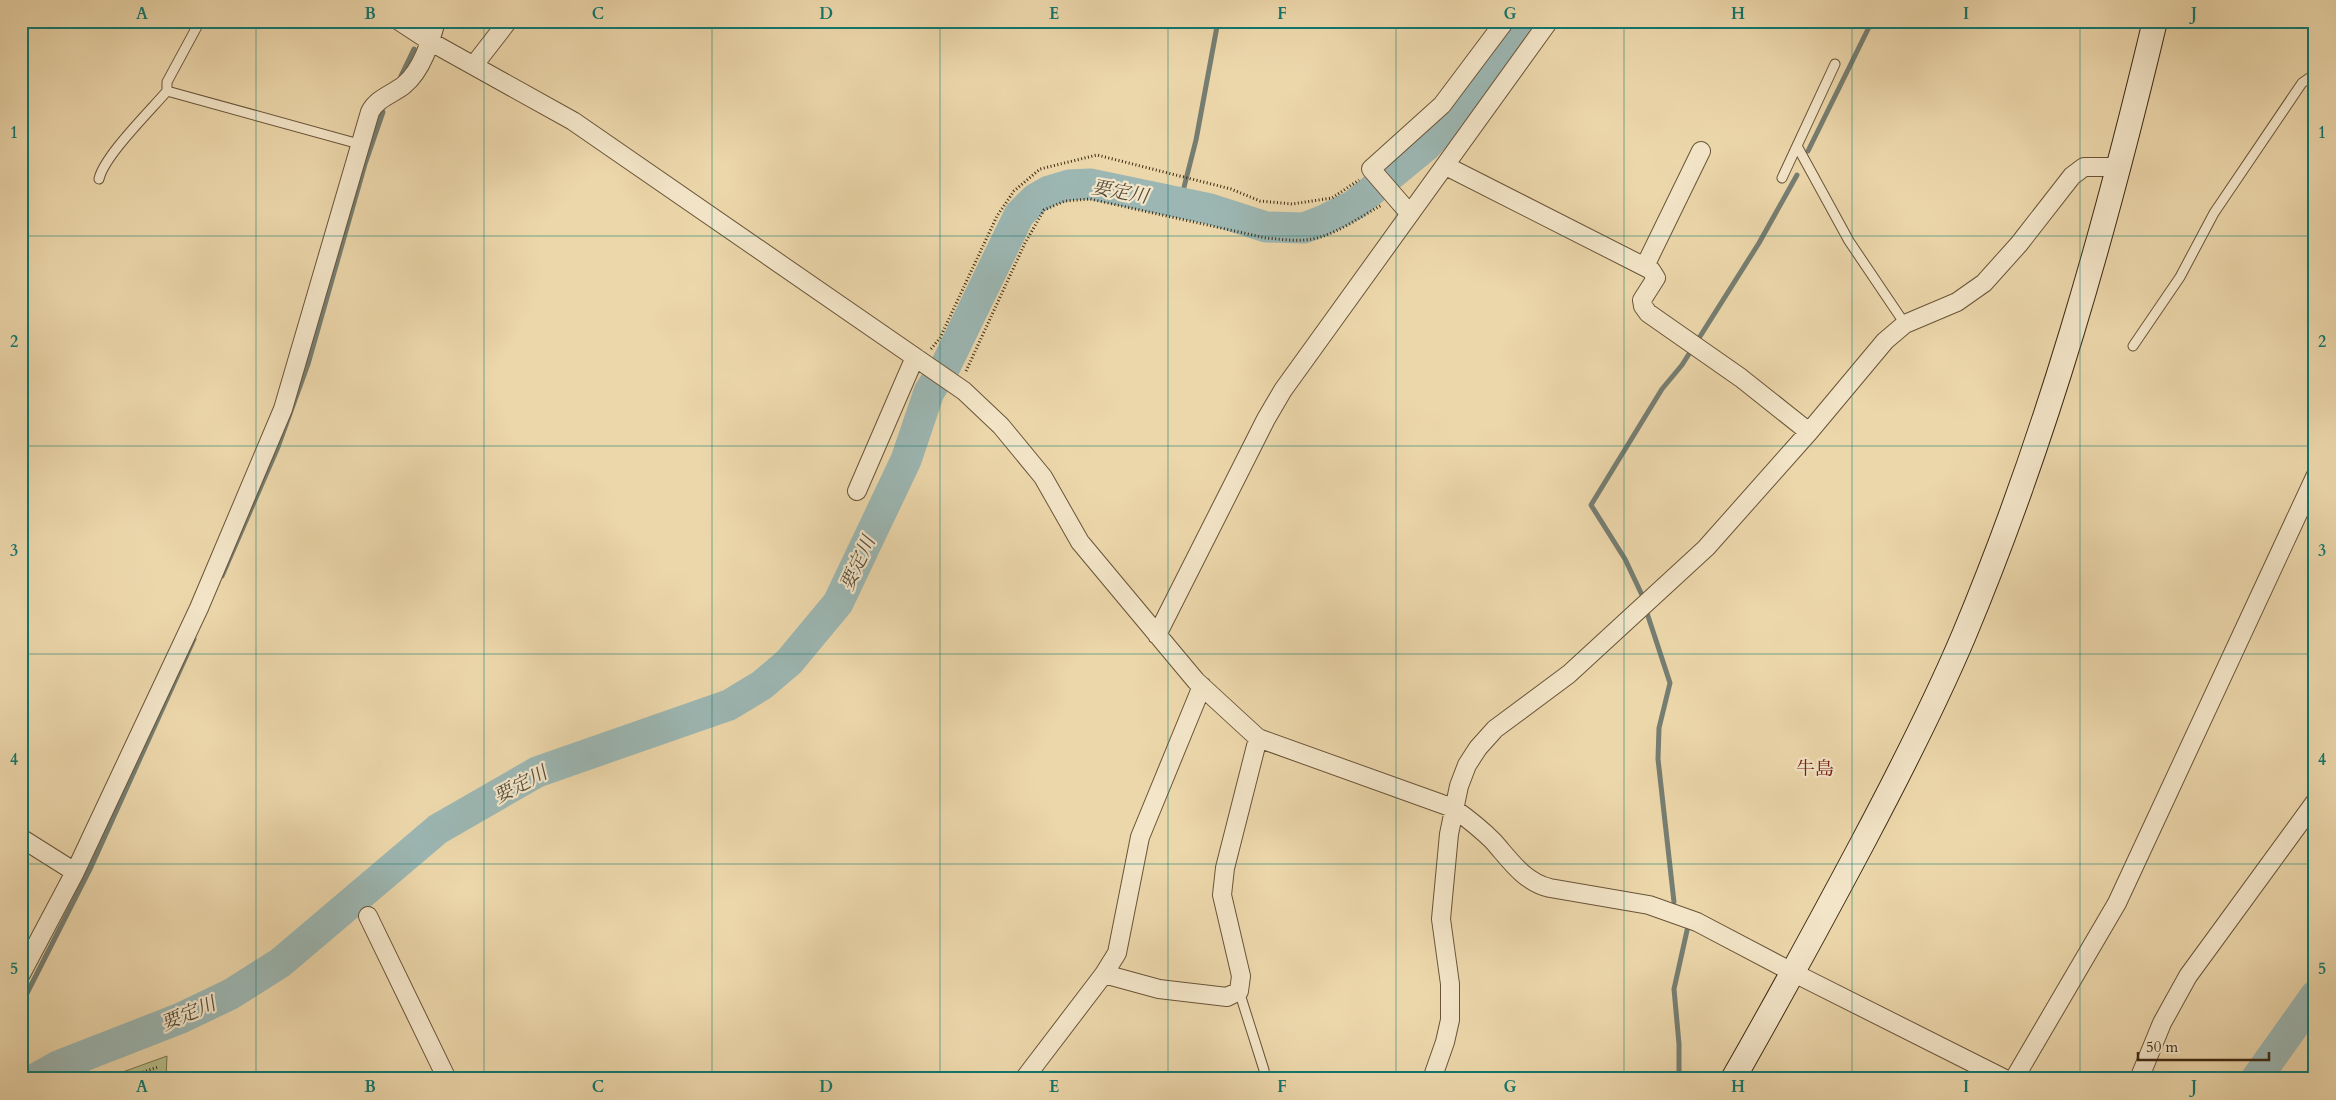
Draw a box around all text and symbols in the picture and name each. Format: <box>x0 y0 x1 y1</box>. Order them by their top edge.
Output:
text: A <box>136 3 148 25</box>
text: B <box>364 3 376 25</box>
text: C <box>592 3 604 25</box>
text: D <box>819 3 833 25</box>
text: E <box>1049 3 1059 25</box>
text: F <box>1277 3 1287 25</box>
text: G <box>1503 3 1517 25</box>
text: H <box>1731 3 1745 25</box>
text: I <box>1963 3 1969 25</box>
text: J <box>2189 3 2197 25</box>
text: 1 <box>10 122 18 144</box>
text: 1 <box>2318 122 2326 144</box>
water label: 要定川 <box>1089 174 1152 210</box>
text: 2 <box>10 331 18 353</box>
text: 2 <box>2318 331 2326 353</box>
water label: 要定川 <box>834 530 883 595</box>
text: 3 <box>10 540 18 562</box>
text: 3 <box>2318 540 2326 562</box>
text: 4 <box>10 749 18 771</box>
text: 4 <box>2318 749 2326 771</box>
district label: 牛島 <box>1796 756 1834 782</box>
water label: 要定川 <box>489 759 553 810</box>
text: 5 <box>10 958 18 980</box>
text: 5 <box>2318 958 2326 980</box>
water label: 要定川 <box>157 990 222 1037</box>
scale bar <box>2138 1030 2270 1062</box>
text: 50 m <box>2146 1037 2178 1057</box>
text: A <box>136 1076 148 1098</box>
text: B <box>364 1076 376 1098</box>
text: C <box>592 1076 604 1098</box>
text: D <box>819 1076 833 1098</box>
text: E <box>1049 1076 1059 1098</box>
text: F <box>1277 1076 1287 1098</box>
text: G <box>1503 1076 1517 1098</box>
text: H <box>1731 1076 1745 1098</box>
text: I <box>1963 1076 1969 1098</box>
text: J <box>2189 1076 2197 1098</box>

